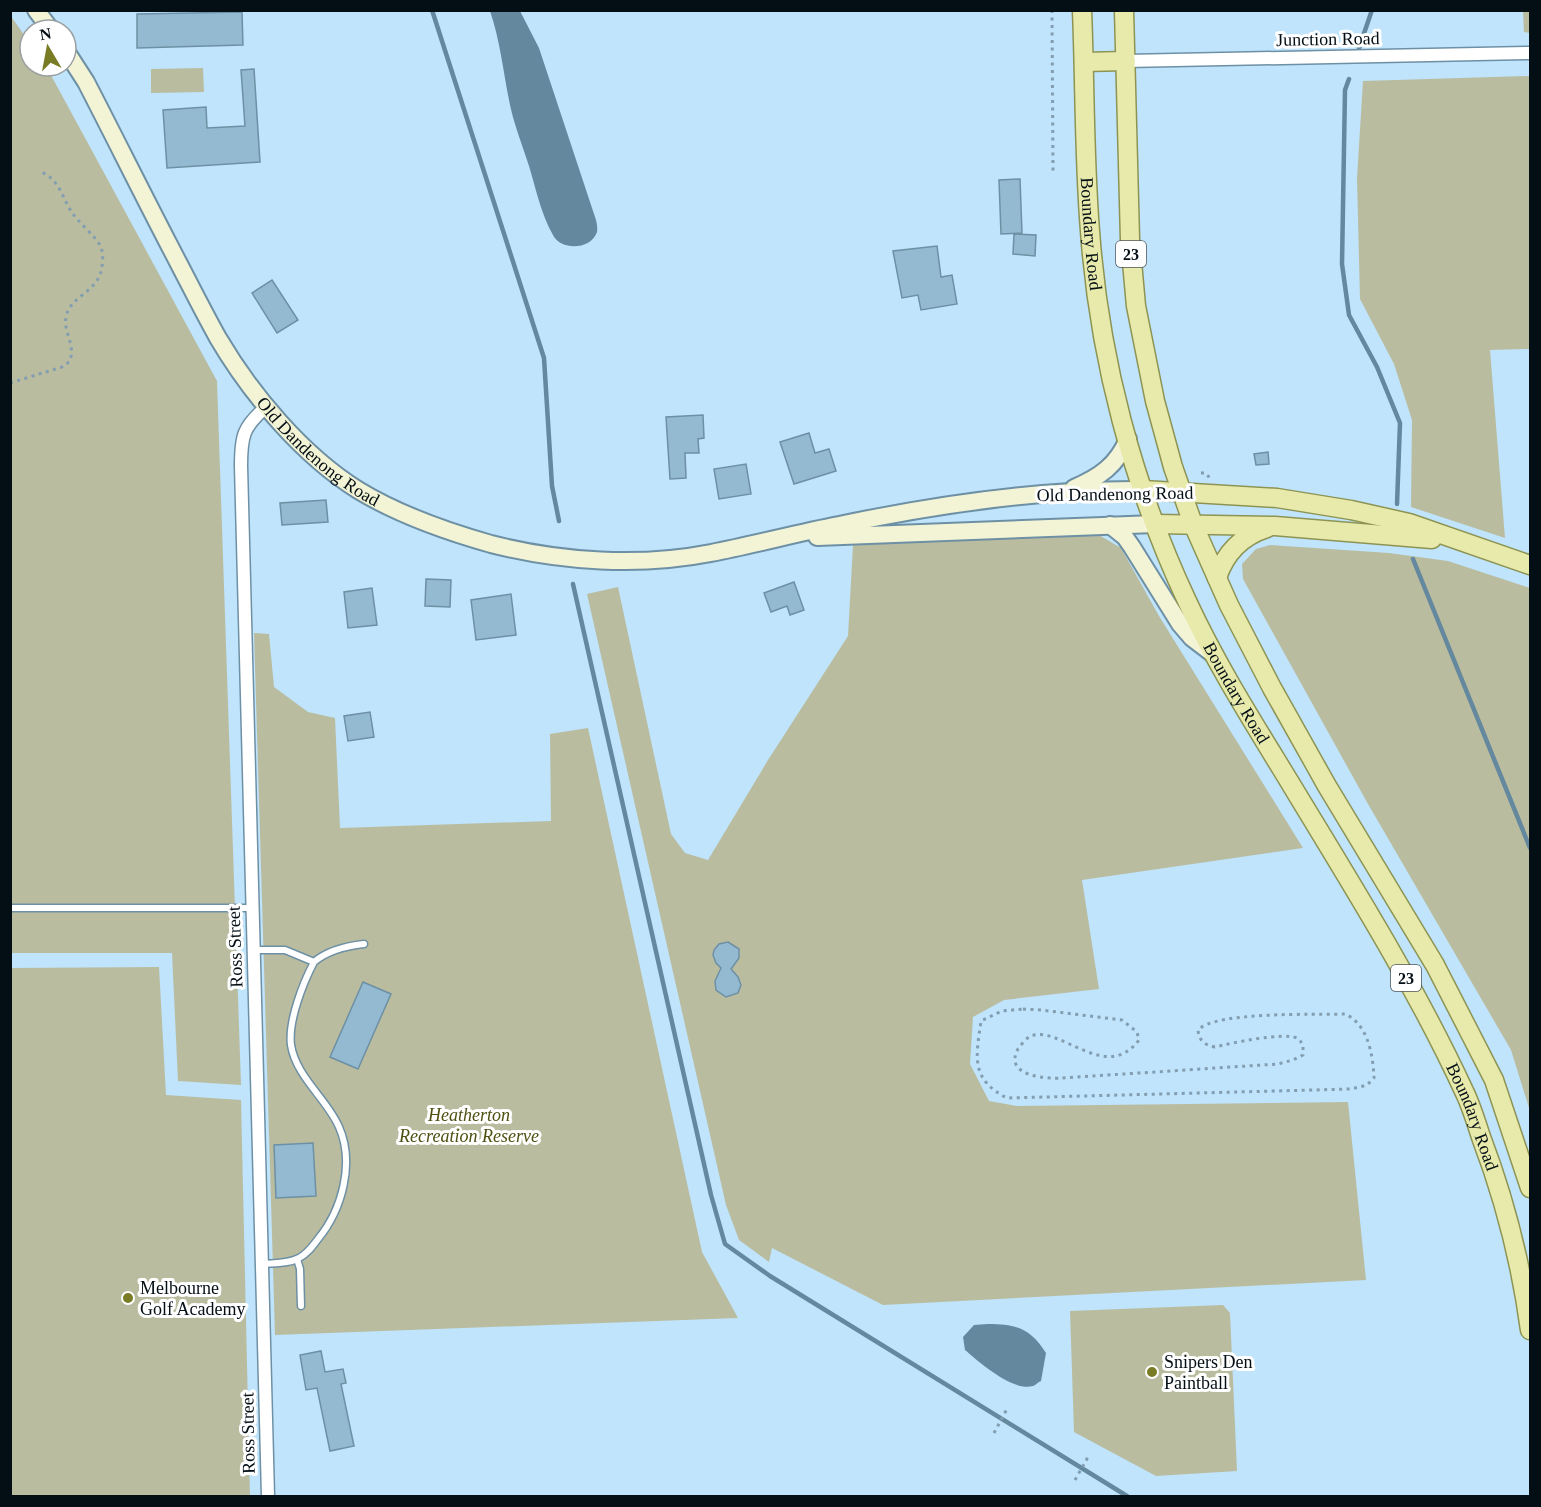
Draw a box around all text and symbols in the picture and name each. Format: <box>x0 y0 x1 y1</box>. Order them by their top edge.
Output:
north arrow <box>18 18 78 78</box>
text: N <box>38 24 53 43</box>
street label: Junction Road <box>1276 28 1380 50</box>
street label: Boundary Road <box>1077 177 1106 292</box>
road number: 23 <box>1116 241 1146 267</box>
street label: Old Dandenong Road <box>253 393 383 510</box>
street label: Old Dandenong Road <box>1036 483 1194 505</box>
street label: Boundary Road <box>1199 639 1273 747</box>
street label: Ross Street <box>224 906 246 988</box>
road number: 23 <box>1391 965 1421 991</box>
street label: Boundary Road <box>1442 1060 1502 1173</box>
park label: Heatherton Recreation Reserve <box>398 1105 539 1146</box>
place label: Melbourne Golf Academy <box>140 1278 245 1319</box>
marker: Melbourne Golf Academy <box>121 1291 135 1305</box>
place label: Snipers Den Paintball <box>1164 1352 1253 1393</box>
marker: Snipers Den Paintball <box>1145 1365 1159 1379</box>
street label: Ross Street <box>237 1392 259 1474</box>

